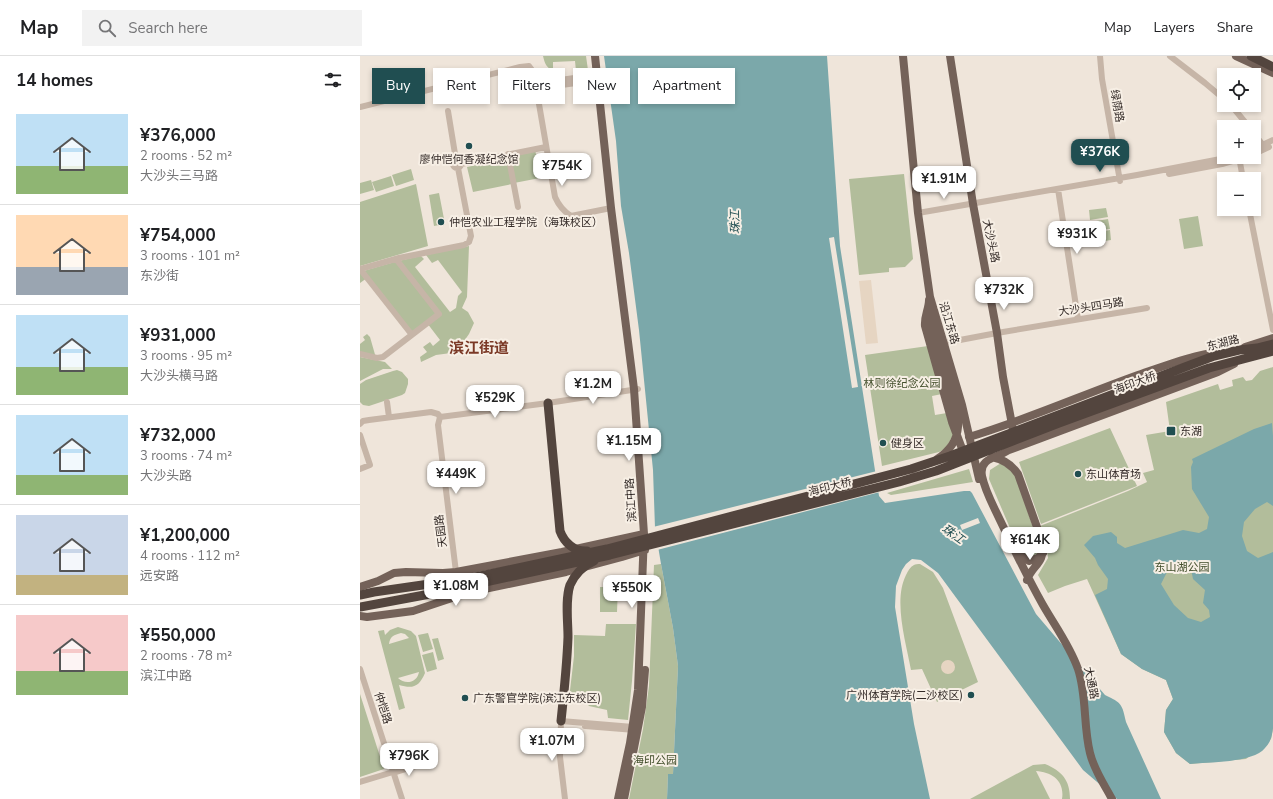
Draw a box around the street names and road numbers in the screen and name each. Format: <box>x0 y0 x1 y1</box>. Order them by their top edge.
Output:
street label: 绿荫路 <box>1107 88 1127 124</box>
street label: 大沙头路 <box>979 218 1003 264</box>
street label: 大沙头四马路 <box>1057 294 1125 320</box>
street label: 沿江东路 <box>935 300 963 346</box>
street label: 东湖路 <box>1205 332 1241 354</box>
street label: 海印大桥 <box>1112 368 1158 398</box>
street label: 海印大桥 <box>807 474 853 500</box>
street label: 滨江中路 <box>622 478 640 522</box>
street label: 天园路 <box>432 514 450 548</box>
street label: 大通路 <box>1080 665 1102 701</box>
street label: 仲恺路 <box>371 690 395 726</box>

